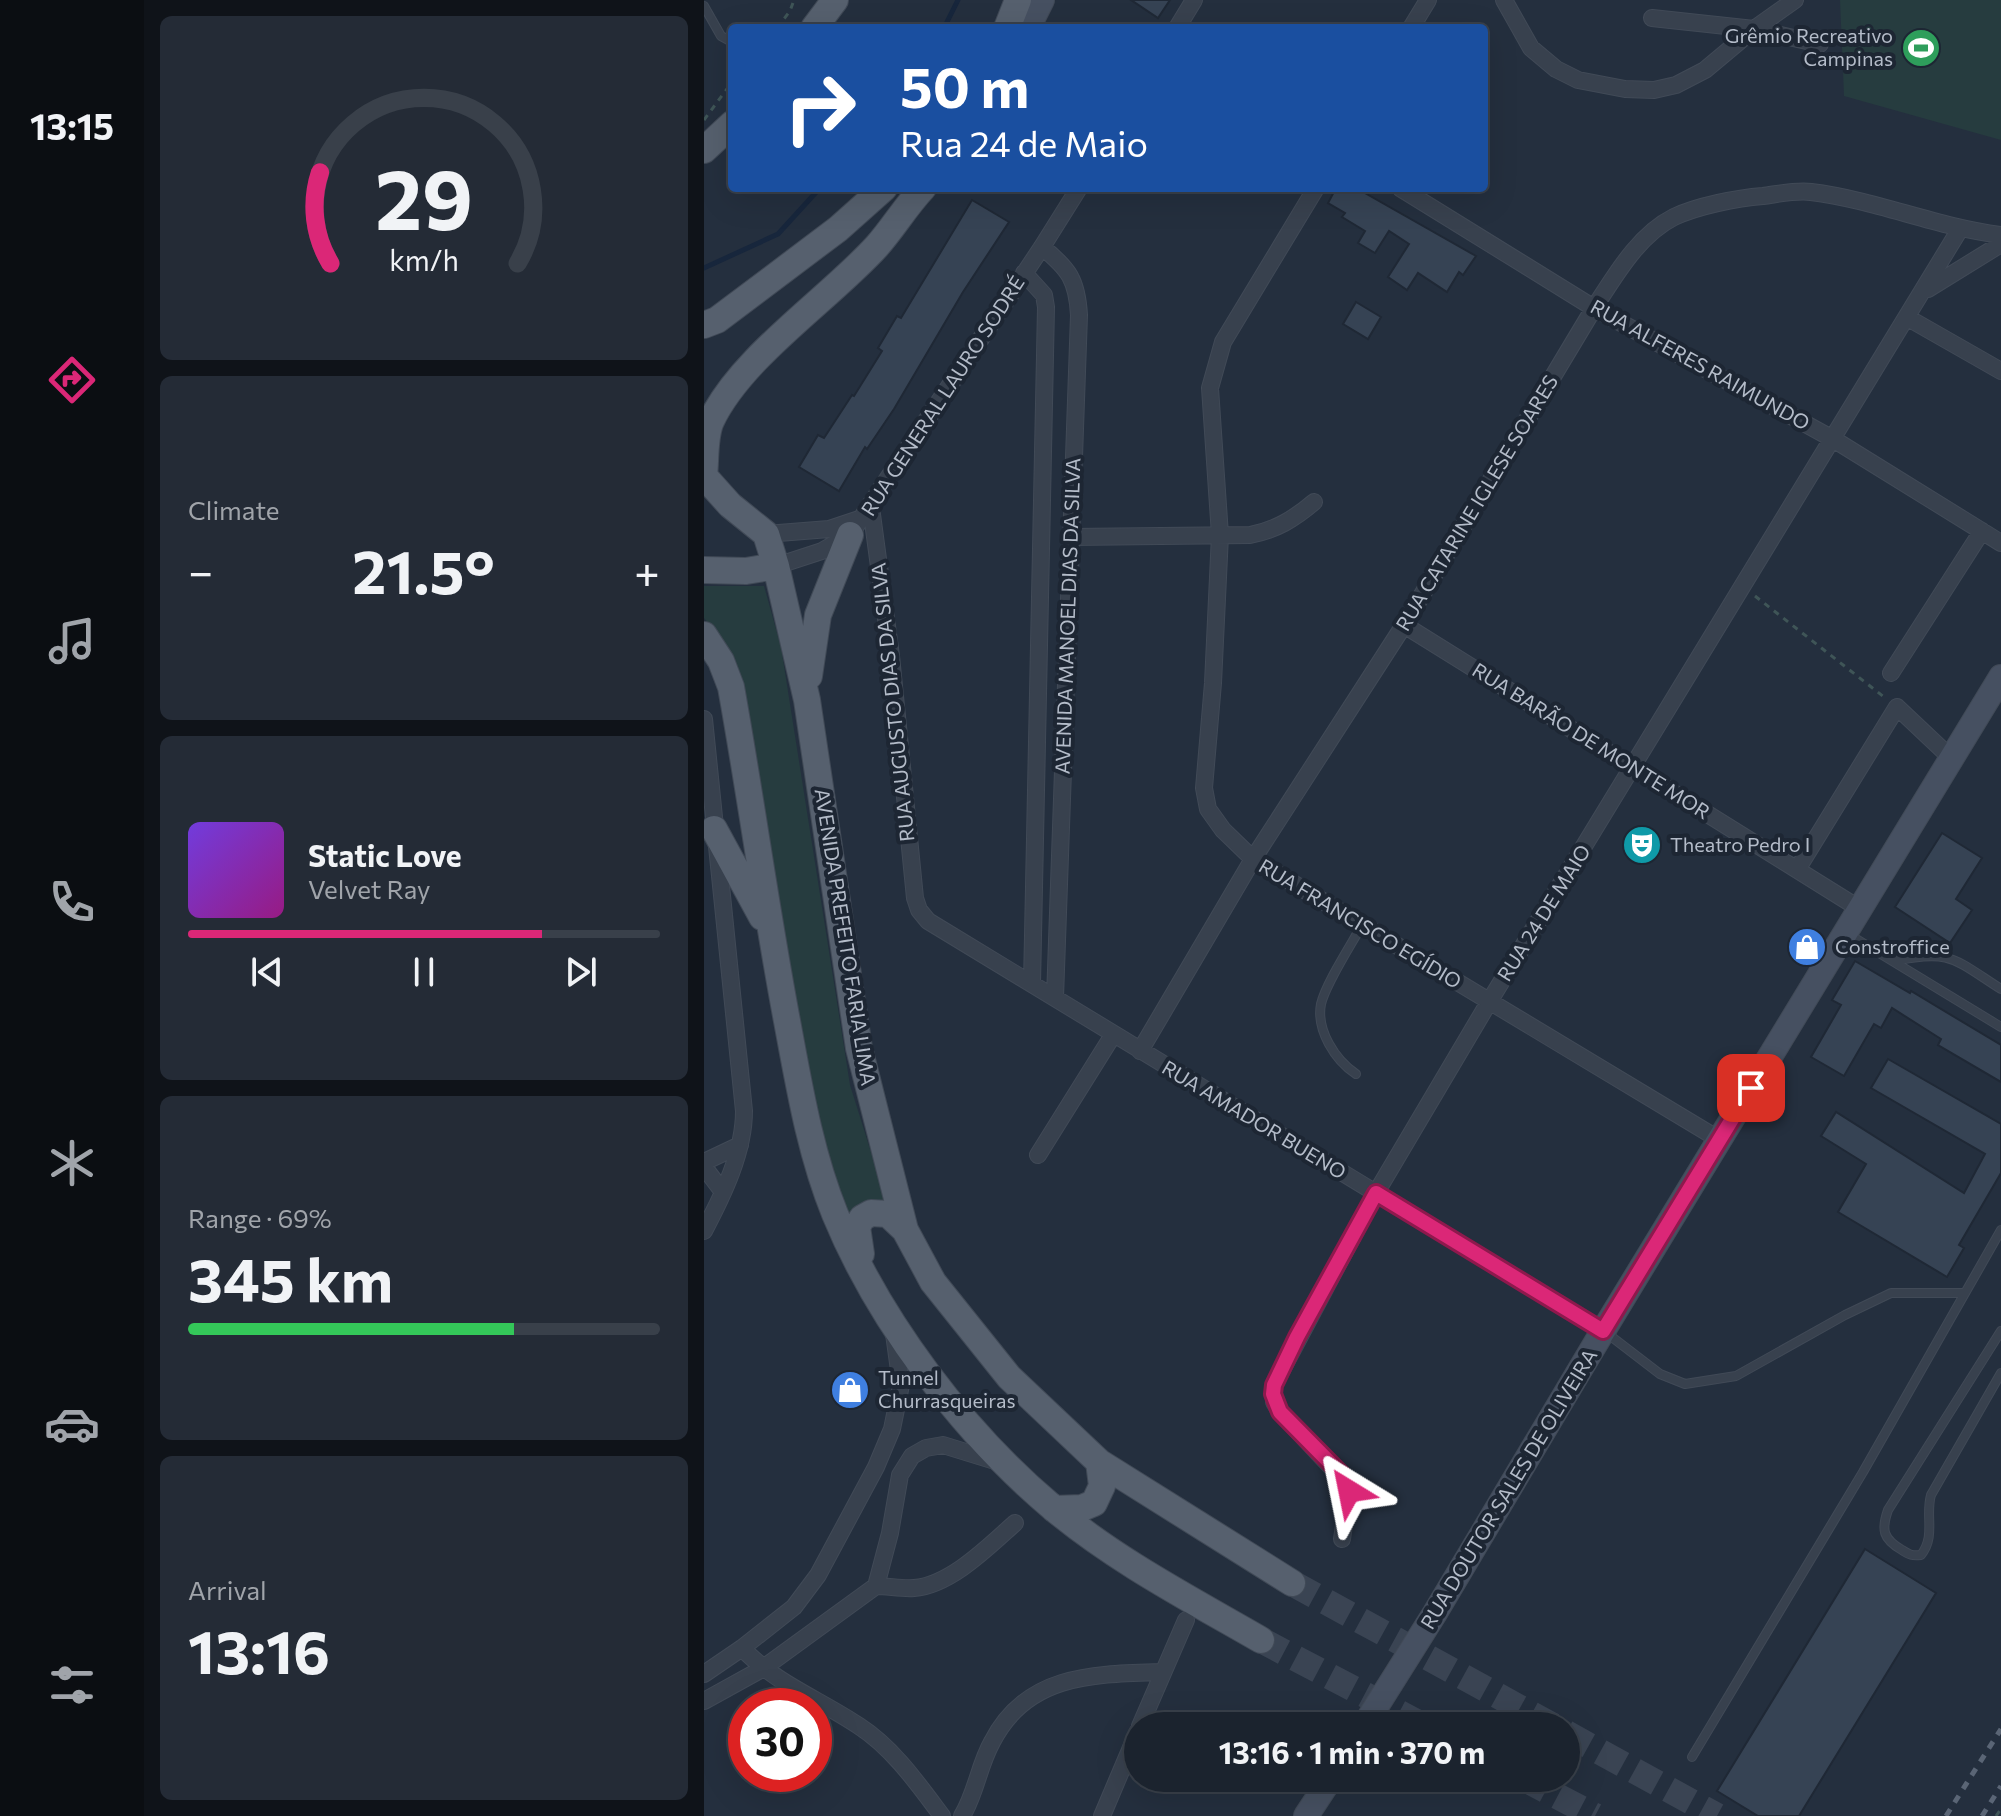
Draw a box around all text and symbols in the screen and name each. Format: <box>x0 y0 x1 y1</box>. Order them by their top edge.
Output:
place label: Grêmio Recreativo Campinas <box>1725 23 1893 70</box>
sports icon: Grêmio Recreativo Campinas <box>1900 27 1942 69</box>
text: 50 m <box>900 51 1029 120</box>
icon: right <box>768 56 872 160</box>
text: 13:15 <box>30 103 114 147</box>
text: Rua 24 de Maio <box>900 120 1148 164</box>
text: 29 <box>375 145 473 247</box>
text: km/h <box>389 242 459 277</box>
street label: RUA GENERAL LAURO SODRÉ <box>856 271 1029 520</box>
street label: RUA ALFERES RAIMUNDO <box>1587 294 1814 434</box>
icon: directions <box>44 352 100 408</box>
street label: RUA CATARINE IGLESE SOARES <box>1390 370 1562 635</box>
street label: AVENIDA MANOEL DIAS DA SILVA <box>1049 457 1085 775</box>
text: Climate <box>188 494 280 525</box>
text: 21.5° <box>352 533 495 606</box>
text: − <box>188 543 213 597</box>
text: + <box>634 543 660 597</box>
street label: RUA AUGUSTO DIAS DA SILVA <box>865 561 919 843</box>
icon: music <box>44 613 100 669</box>
street label: RUA BARÃO DE MONTE MOR <box>1468 657 1715 823</box>
street label: AVENIDA PREFEITO FARIA LIMA <box>811 787 881 1087</box>
theatre icon: Theatro Pedro I <box>1621 824 1663 866</box>
place label: Theatro Pedro I <box>1670 832 1810 856</box>
text: Static Love <box>308 836 462 873</box>
street label: RUA 24 DE MAIO <box>1492 840 1595 985</box>
street label: RUA FRANCISCO EGÍDIO <box>1255 853 1466 993</box>
text: Velvet Ray <box>308 873 431 904</box>
icon: phone <box>44 874 100 930</box>
shop icon: Constroffice <box>1786 926 1828 968</box>
place label: Constroffice <box>1835 934 1950 958</box>
icon: previous <box>245 950 289 994</box>
icon: pause <box>402 950 446 994</box>
icon: next <box>559 950 603 994</box>
pin <box>1717 1054 1785 1122</box>
street label: RUA AMADOR BUENO <box>1158 1055 1351 1184</box>
icon: arrive <box>1729 1066 1773 1110</box>
icon: climate <box>44 1135 100 1191</box>
text: Range · 69% <box>188 1202 332 1233</box>
text: 345 km <box>188 1241 393 1314</box>
street label: RUA DOUTOR SALES DE OLIVEIRA <box>1415 1344 1602 1633</box>
place label: Tunnel Churrasqueiras <box>878 1365 1016 1412</box>
shop icon: Tunnel Churrasqueiras <box>829 1369 871 1411</box>
icon: car <box>44 1396 100 1452</box>
position arrow <box>1307 1449 1391 1533</box>
text: Arrival <box>188 1574 267 1605</box>
text: 13:16 <box>188 1613 330 1686</box>
icon: filters <box>44 1657 100 1713</box>
speed limit sign: 30 <box>728 1688 832 1792</box>
text: 13:16 · 1 min · 370 m <box>1219 1733 1485 1770</box>

